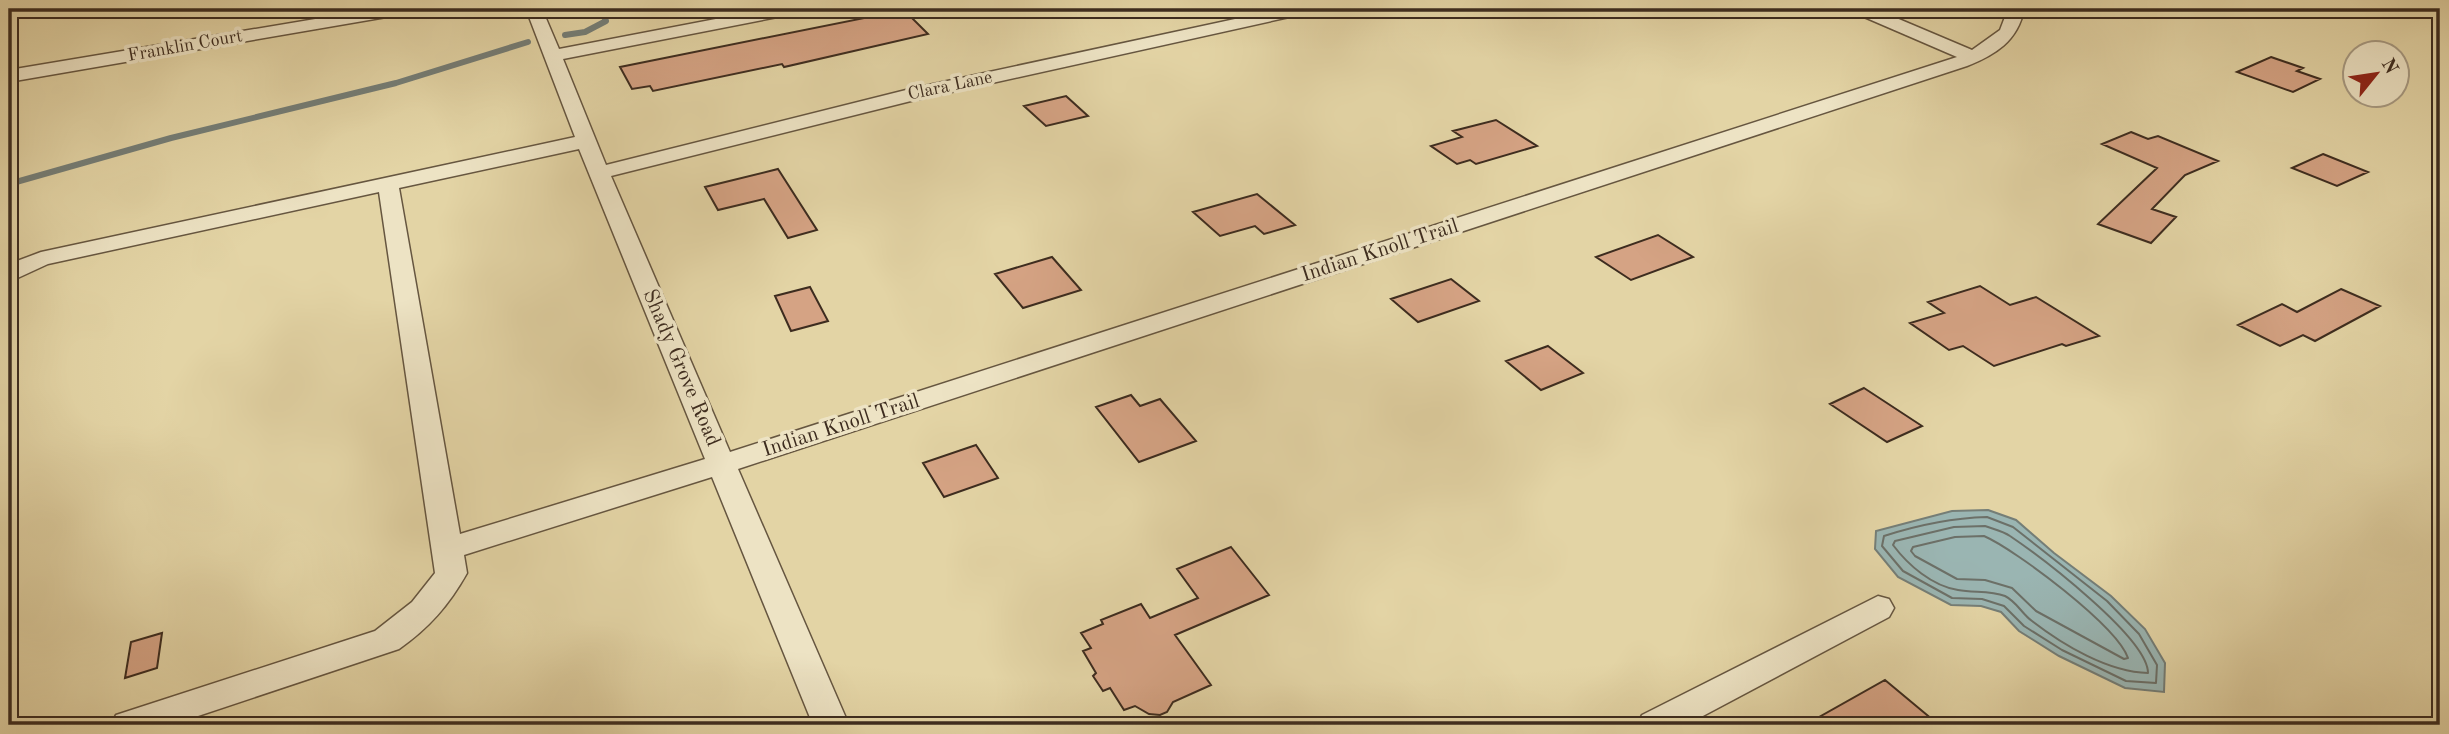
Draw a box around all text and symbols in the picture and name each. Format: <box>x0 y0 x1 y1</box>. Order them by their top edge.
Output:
street label: Franklin Court <box>126 27 244 65</box>
north arrow <box>2340 38 2410 108</box>
text: N <box>2377 56 2401 78</box>
street label: Clara Lane <box>906 68 994 104</box>
street label: Indian Knoll Trail <box>1299 216 1462 286</box>
street label: Shady Grove Road <box>638 286 724 450</box>
street label: Indian Knoll Trail <box>760 391 923 461</box>

